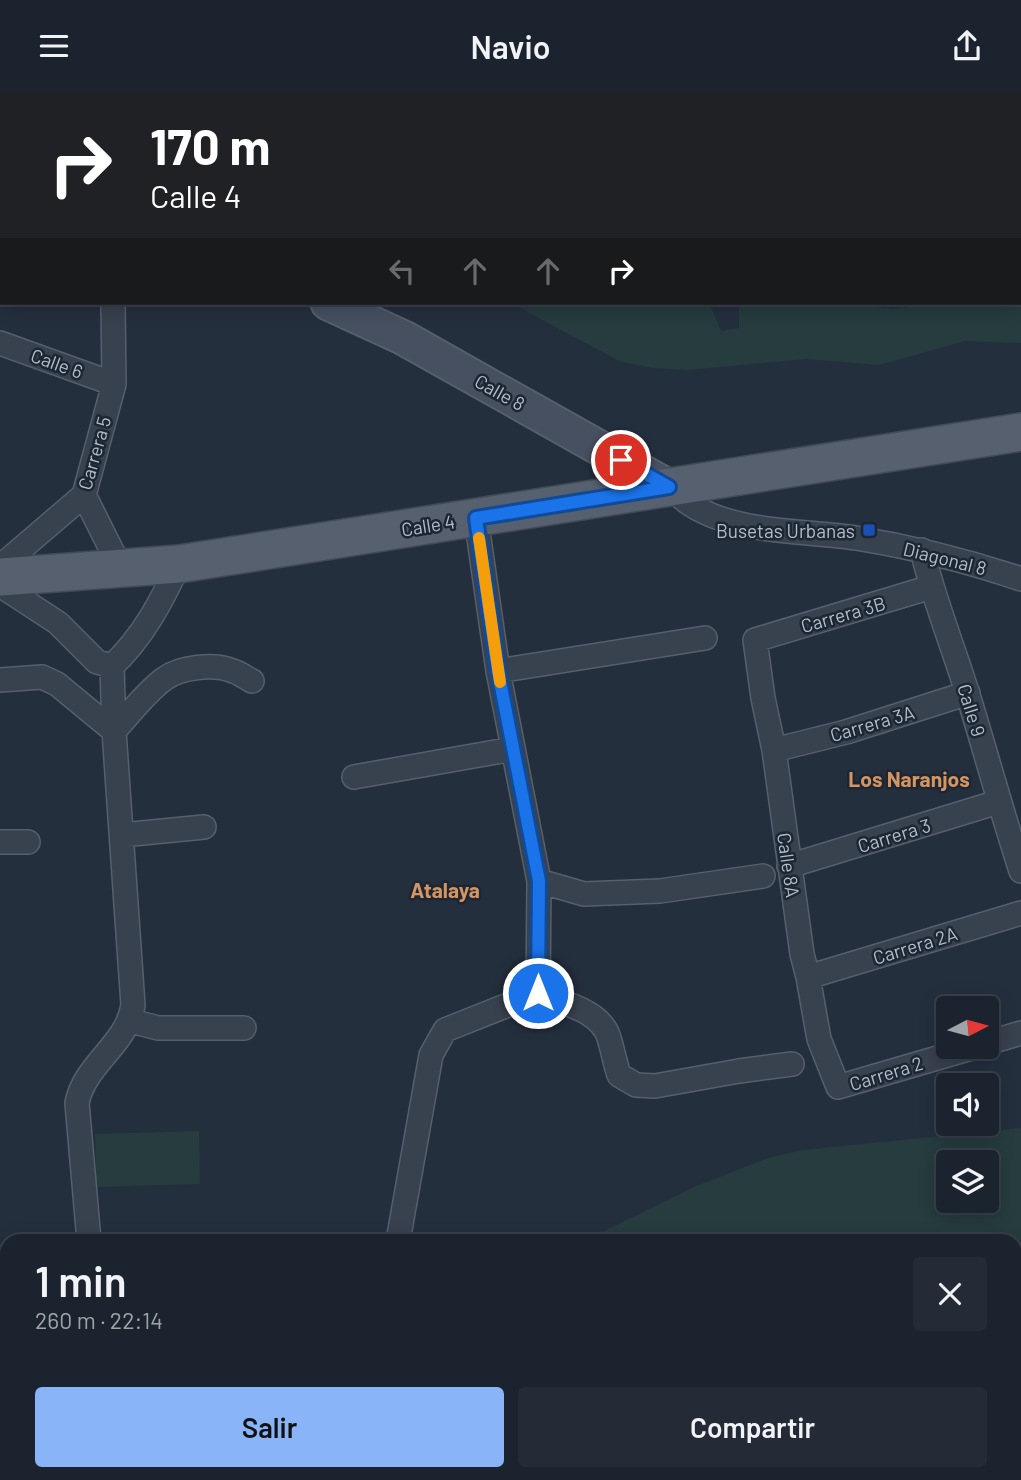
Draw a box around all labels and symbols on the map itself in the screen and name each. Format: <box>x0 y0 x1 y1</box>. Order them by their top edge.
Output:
street label: Calle 6 <box>28 343 86 383</box>
street label: Calle 8 <box>471 369 529 415</box>
street label: Carrera 5 <box>73 414 115 492</box>
pin <box>591 430 651 490</box>
street label: Calle 4 <box>399 509 457 541</box>
place label: Busetas Urbanas <box>716 519 855 542</box>
marker: Busetas Urbanas <box>861 522 877 538</box>
street label: Diagonal 8 <box>901 537 989 579</box>
street label: Carrera 3B <box>798 591 888 637</box>
street label: Calle 9 <box>953 681 991 739</box>
street label: Carrera 3A <box>827 700 917 746</box>
district label: Los Naranjos <box>848 766 970 791</box>
street label: Carrera 3 <box>855 813 933 857</box>
street label: Calle 8A <box>773 831 805 899</box>
district label: Atalaya <box>410 877 480 902</box>
street label: Carrera 2A <box>870 921 960 969</box>
position arrow <box>501 956 575 1030</box>
north arrow <box>936 996 999 1059</box>
street label: Carrera 2 <box>847 1051 925 1095</box>

